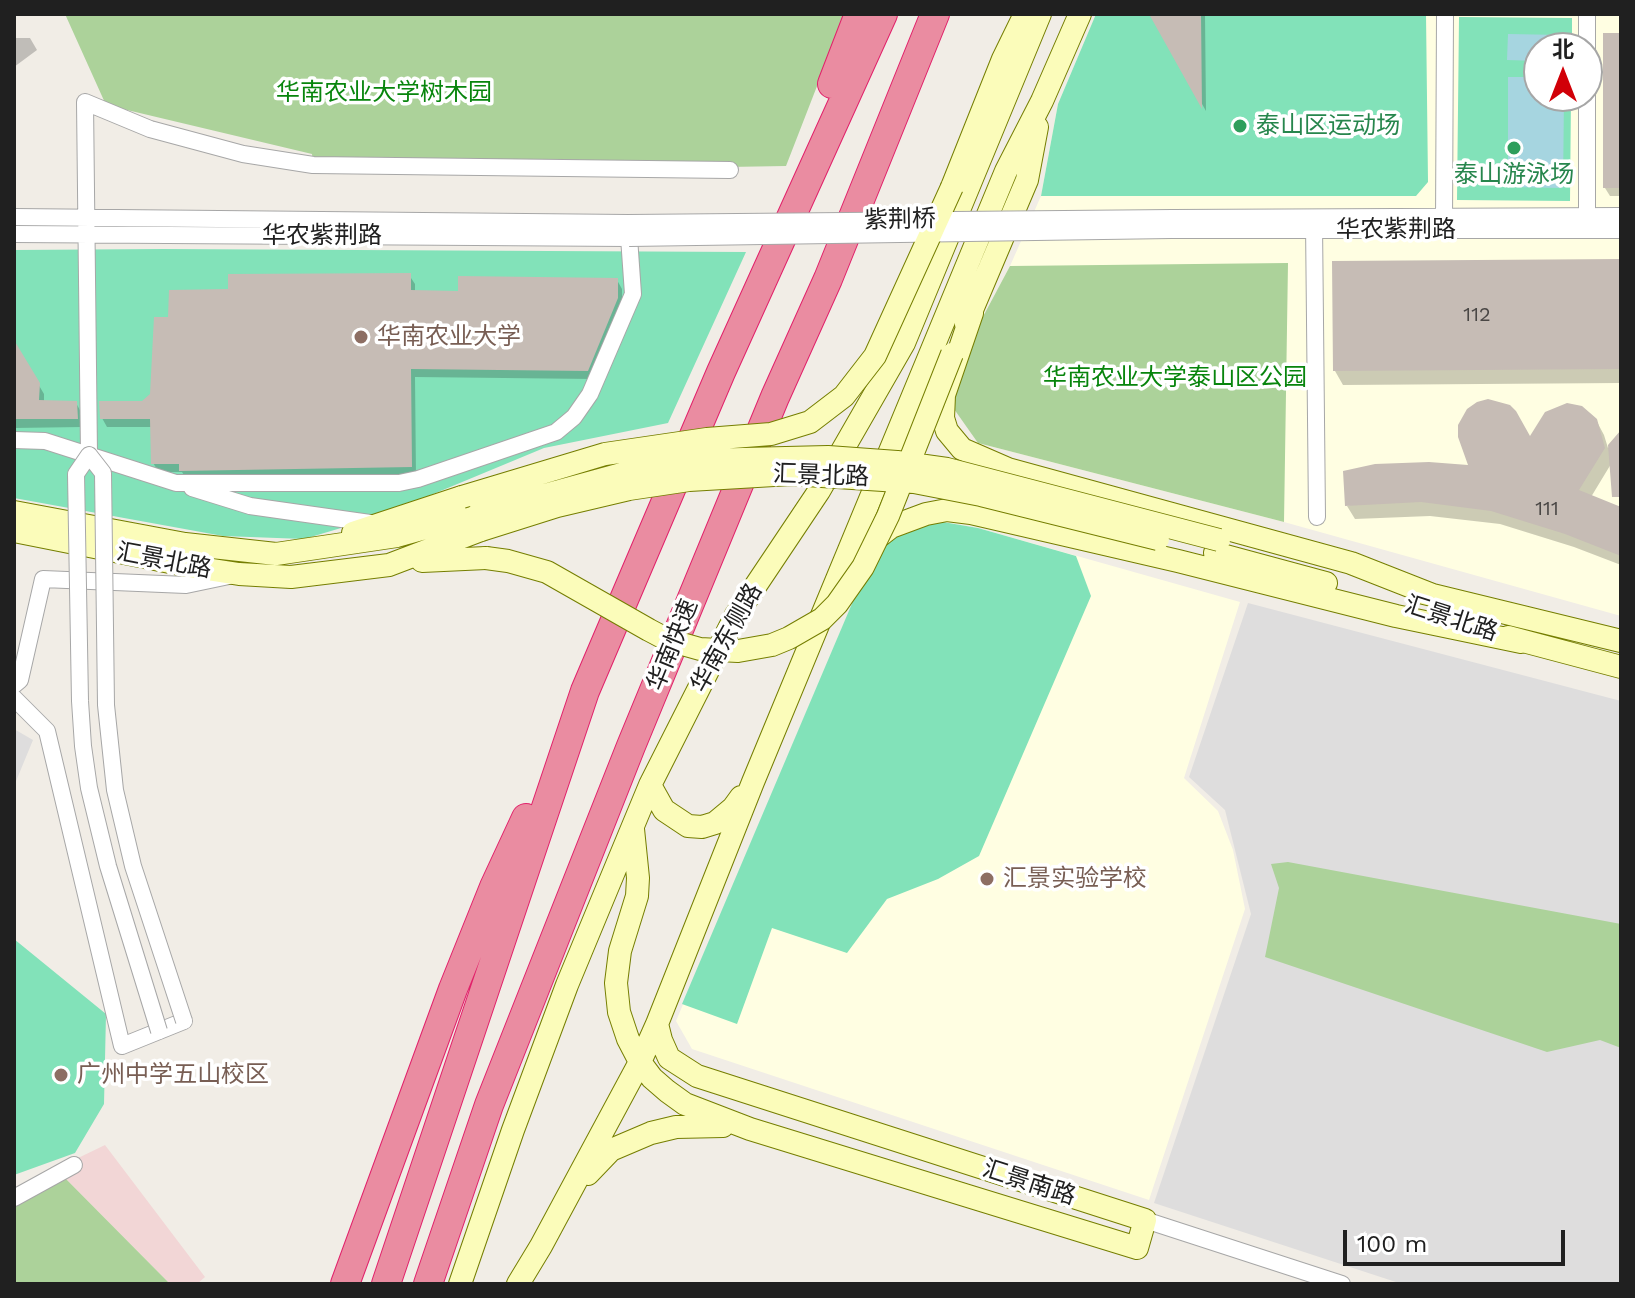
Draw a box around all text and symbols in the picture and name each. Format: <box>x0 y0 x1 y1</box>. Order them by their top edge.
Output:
north arrow <box>1523 32 1603 112</box>
text: 北 <box>1552 37 1574 62</box>
park label: 华南农业大学树木园 <box>276 79 492 107</box>
place label: 泰山区运动场 <box>1256 112 1400 140</box>
marker: 泰山区运动场 <box>1231 117 1249 135</box>
marker: 泰山游泳场 <box>1505 139 1523 157</box>
place label: 泰山游泳场 <box>1454 161 1574 189</box>
street label: 紫荆桥 <box>864 205 936 235</box>
street label: 华农紫荆路 <box>1336 216 1456 244</box>
street label: 华农紫荆路 <box>262 222 382 250</box>
house number: 112 <box>1463 303 1491 327</box>
place label: 华南农业大学 <box>377 323 521 351</box>
marker: 华南农业大学 <box>352 328 370 346</box>
park label: 华南农业大学泰山区公园 <box>1043 364 1307 392</box>
street label: 汇景北路 <box>773 460 869 492</box>
house number: 111 <box>1535 497 1559 521</box>
street label: 汇景北路 <box>114 538 214 584</box>
street label: 华南东侧路 <box>685 579 769 697</box>
street label: 汇景北路 <box>1401 590 1501 648</box>
street label: 华南快速 <box>642 595 704 695</box>
place label: 汇景实验学校 <box>1003 865 1147 893</box>
marker: 汇景实验学校 <box>978 870 996 888</box>
place label: 广州中学五山校区 <box>77 1061 269 1089</box>
marker: 广州中学五山校区 <box>52 1066 70 1084</box>
street label: 汇景南路 <box>979 1154 1079 1212</box>
scale bar <box>1347 1214 1569 1264</box>
text: 100 m <box>1357 1230 1427 1258</box>

